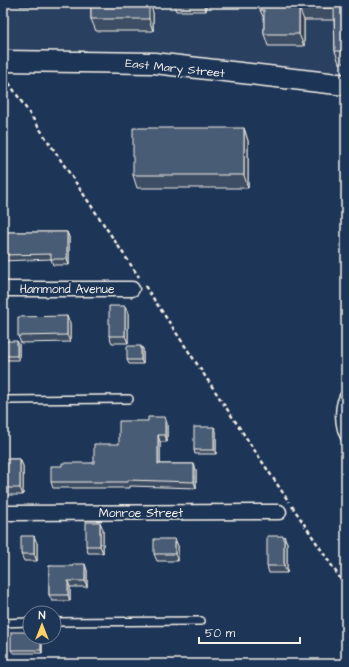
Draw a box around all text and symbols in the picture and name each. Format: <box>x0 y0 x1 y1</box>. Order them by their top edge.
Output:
street label: East Mary Street <box>124 55 226 83</box>
street label: Hammond Avenue <box>20 281 115 298</box>
street label: Monroe Street <box>99 505 183 522</box>
north arrow <box>22 605 62 645</box>
text: N <box>39 608 46 623</box>
scale bar <box>199 619 300 645</box>
text: 50 m <box>205 625 236 642</box>

